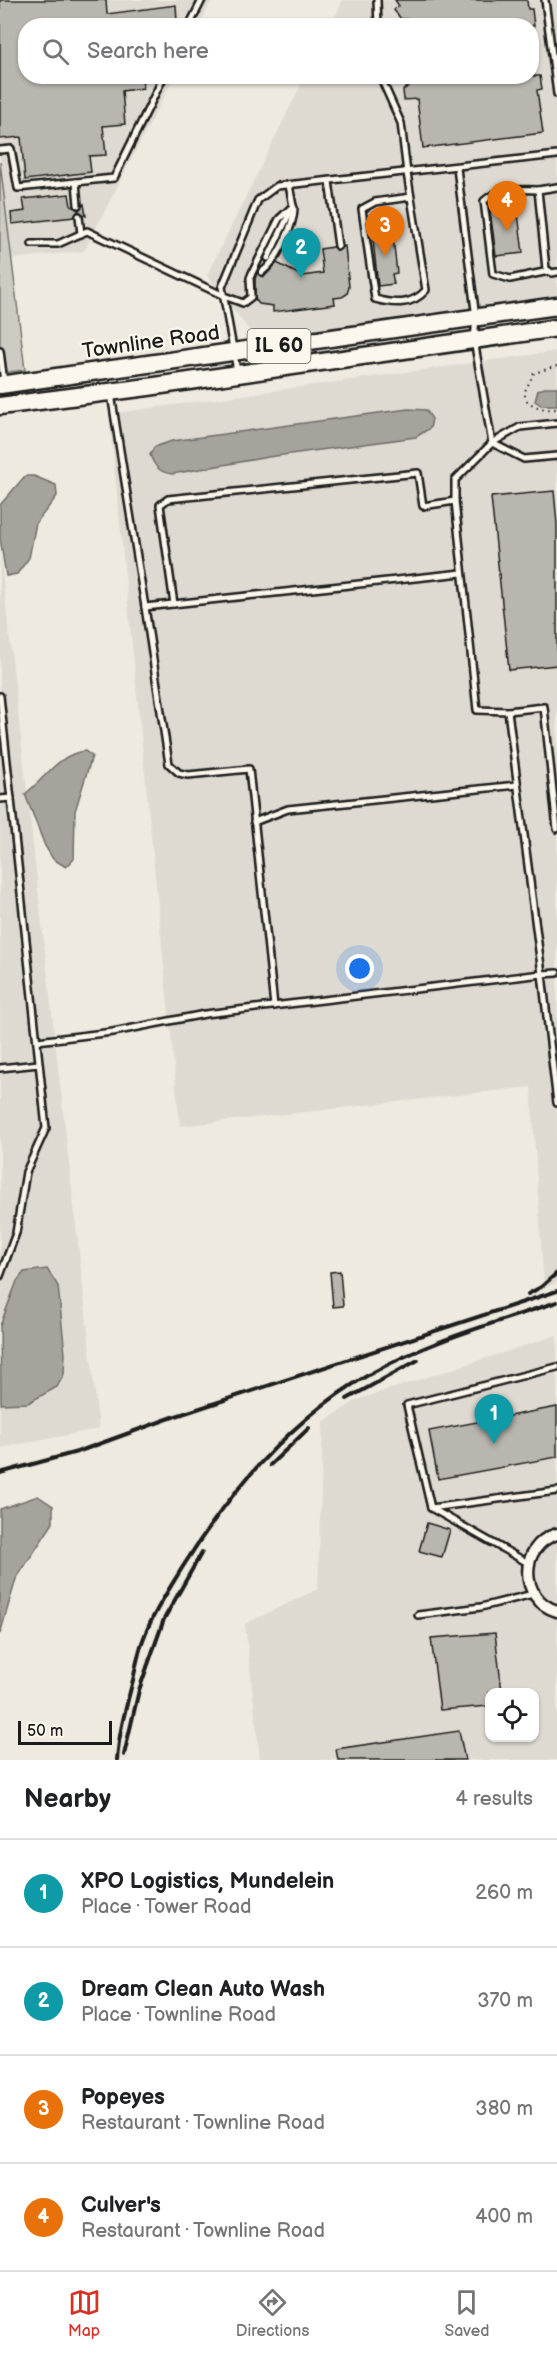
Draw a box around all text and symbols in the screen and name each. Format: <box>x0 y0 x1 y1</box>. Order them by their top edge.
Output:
search box <box>18 18 539 84</box>
icon: search <box>39 35 72 68</box>
text: Search here <box>87 38 209 65</box>
pin: 4 <box>488 182 526 231</box>
pin: 3 <box>366 206 404 256</box>
pin: 2 <box>282 228 320 278</box>
street label: Townline Road <box>81 320 221 364</box>
road number: IL 60 <box>248 329 310 363</box>
your location <box>345 954 374 983</box>
pin: 1 <box>474 1394 514 1444</box>
map controls <box>485 1688 539 1742</box>
button: locate <box>485 1688 539 1742</box>
scale bar <box>18 1718 112 1746</box>
text: 50 m <box>27 1722 63 1741</box>
text: Nearby <box>24 1784 111 1815</box>
text: 4 results <box>455 1787 533 1811</box>
text: XPO Logistics, Mundelein <box>81 1868 334 1895</box>
text: 1 <box>39 1881 48 1905</box>
text: 260 m <box>475 1881 533 1905</box>
text: Place · Tower Road <box>81 1895 251 1919</box>
text: Dream Clean Auto Wash <box>81 1976 325 2003</box>
text: 2 <box>38 1989 49 2013</box>
text: 370 m <box>477 1989 533 2013</box>
text: Place · Townline Road <box>81 2003 276 2027</box>
text: Popeyes <box>81 2084 165 2111</box>
text: 3 <box>38 2097 49 2121</box>
text: 380 m <box>475 2097 533 2121</box>
text: Restaurant · Townline Road <box>81 2111 325 2135</box>
text: Culver's <box>81 2192 161 2219</box>
text: 4 <box>38 2205 49 2229</box>
text: 400 m <box>475 2205 533 2229</box>
text: Restaurant · Townline Road <box>81 2219 325 2243</box>
tab: Map <box>68 2286 101 2341</box>
tab: Directions <box>236 2286 309 2341</box>
tab: Saved <box>444 2286 489 2341</box>

